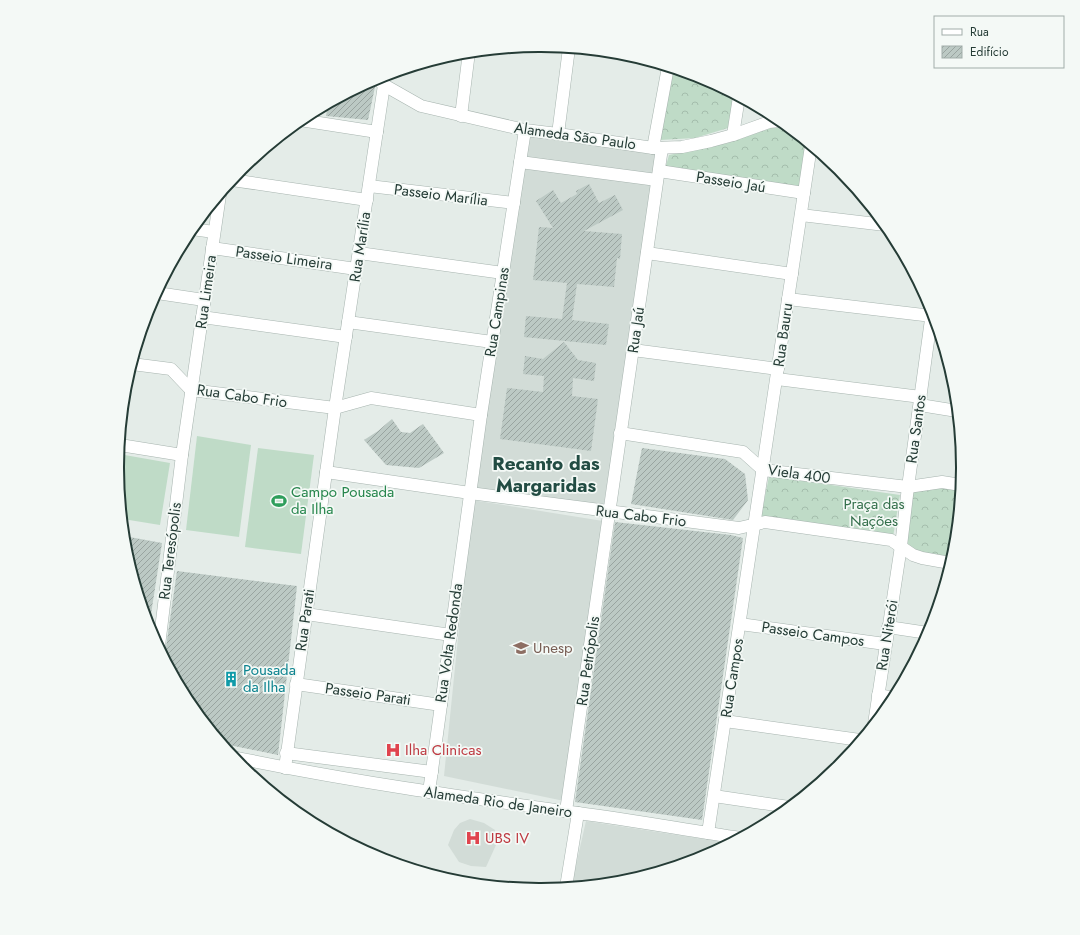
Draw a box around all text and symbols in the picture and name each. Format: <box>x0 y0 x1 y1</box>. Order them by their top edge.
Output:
legend <box>934 16 1064 68</box>
text: Rua <box>970 23 989 41</box>
text: Edifício <box>970 43 1009 61</box>
street label: Alameda São Paulo <box>513 117 637 155</box>
street label: Passeio Jaú <box>695 166 767 198</box>
street label: Passeio Marília <box>393 178 489 212</box>
street label: Rua Marília <box>344 210 376 284</box>
street label: Passeio Limeira <box>234 240 334 276</box>
street label: Rua Limeira <box>190 254 222 330</box>
street label: Rua Campinas <box>479 265 515 359</box>
street label: Rua Bauru <box>768 302 798 368</box>
street label: Rua Jaú <box>622 305 650 355</box>
street label: Rua Cabo Frio <box>195 379 289 413</box>
street label: Rua Santos <box>900 393 932 465</box>
district label: Recanto das Margaridas <box>492 450 600 499</box>
street label: Viela 400 <box>766 459 832 489</box>
place label: Campo Pousada da Ilha <box>291 481 394 520</box>
sports icon: Campo Pousada da Ilha <box>270 492 288 510</box>
park label: Praça das Nações <box>844 493 904 532</box>
street label: Rua Cabo Frio <box>594 500 688 532</box>
street label: Rua Teresópolis <box>153 501 187 601</box>
street label: Rua Volta Redonda <box>430 582 468 704</box>
street label: Rua Parati <box>290 587 320 653</box>
street label: Rua Niterói <box>871 598 903 672</box>
street label: Rua Petrópolis <box>571 615 605 707</box>
street label: Passeio Campos <box>760 616 866 652</box>
place label: Unesp <box>533 637 573 659</box>
street label: Rua Campos <box>715 637 749 719</box>
school or university icon: Unesp <box>512 639 530 657</box>
place label: Pousada da Ilha <box>243 659 296 698</box>
building icon: Pousada da Ilha <box>222 670 240 688</box>
street label: Passeio Parati <box>324 677 412 711</box>
place label: Ilha Clinicas <box>405 739 482 761</box>
hospital icon: Ilha Clinicas <box>384 741 402 759</box>
street label: Alameda Rio de Janeiro <box>422 781 574 823</box>
place label: UBS IV <box>485 827 529 849</box>
hospital icon: UBS IV <box>464 829 482 847</box>

